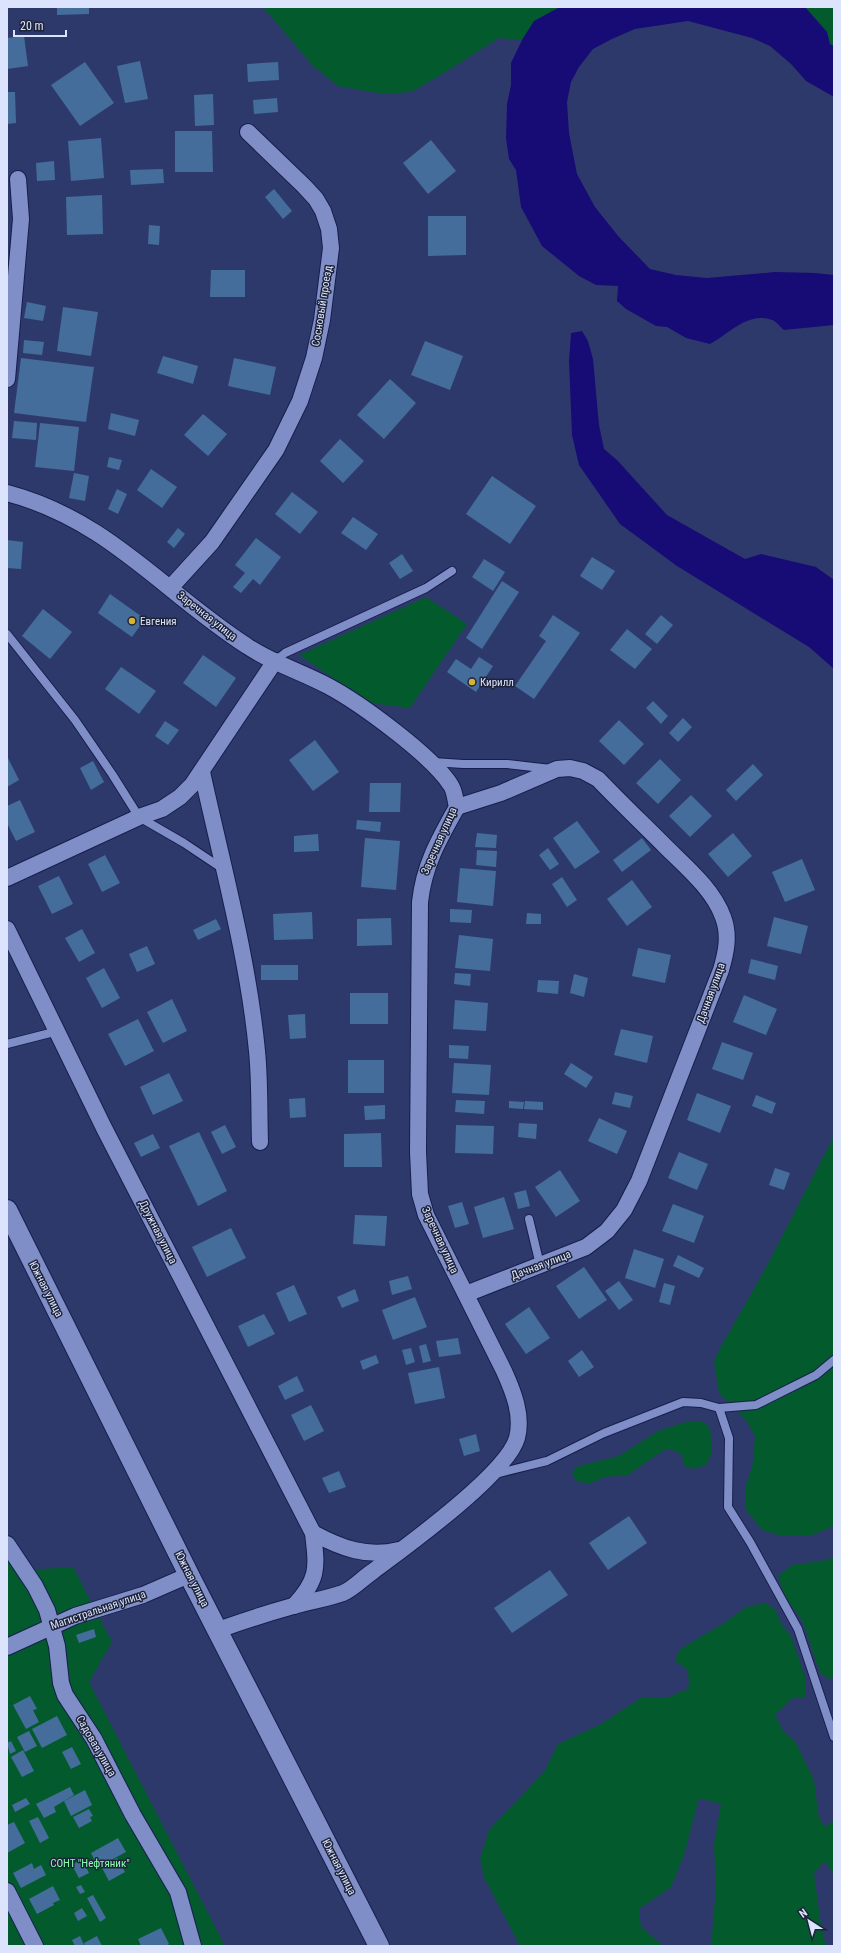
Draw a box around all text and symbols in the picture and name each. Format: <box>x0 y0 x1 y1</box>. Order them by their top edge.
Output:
scale bar <box>14 12 66 38</box>
text: 20 m <box>20 19 44 33</box>
street label: Сосновый проезд <box>309 265 335 347</box>
street label: Заречная улица <box>175 589 239 643</box>
place label: Евгения <box>140 615 177 628</box>
marker: Евгения <box>127 616 137 626</box>
place label: Кирилл <box>480 676 514 689</box>
marker: Кирилл <box>467 677 477 687</box>
street label: Заречная улица <box>418 805 460 877</box>
street label: Дачная улица <box>694 961 728 1025</box>
street label: Дружная улица <box>136 1198 180 1266</box>
street label: Заречная улица <box>419 1205 461 1275</box>
street label: Дачная улица <box>509 1248 573 1282</box>
street label: Южная улица <box>26 1259 66 1319</box>
street label: Южная улица <box>172 1549 212 1609</box>
street label: Магистральная улица <box>49 1588 147 1632</box>
street label: Садовая улица <box>73 1713 119 1779</box>
street label: Южная улица <box>319 1837 359 1897</box>
park label: СОНТ "Нефтяник" <box>50 1857 130 1870</box>
north arrow <box>789 1901 829 1941</box>
text: N <box>797 1906 810 1921</box>

